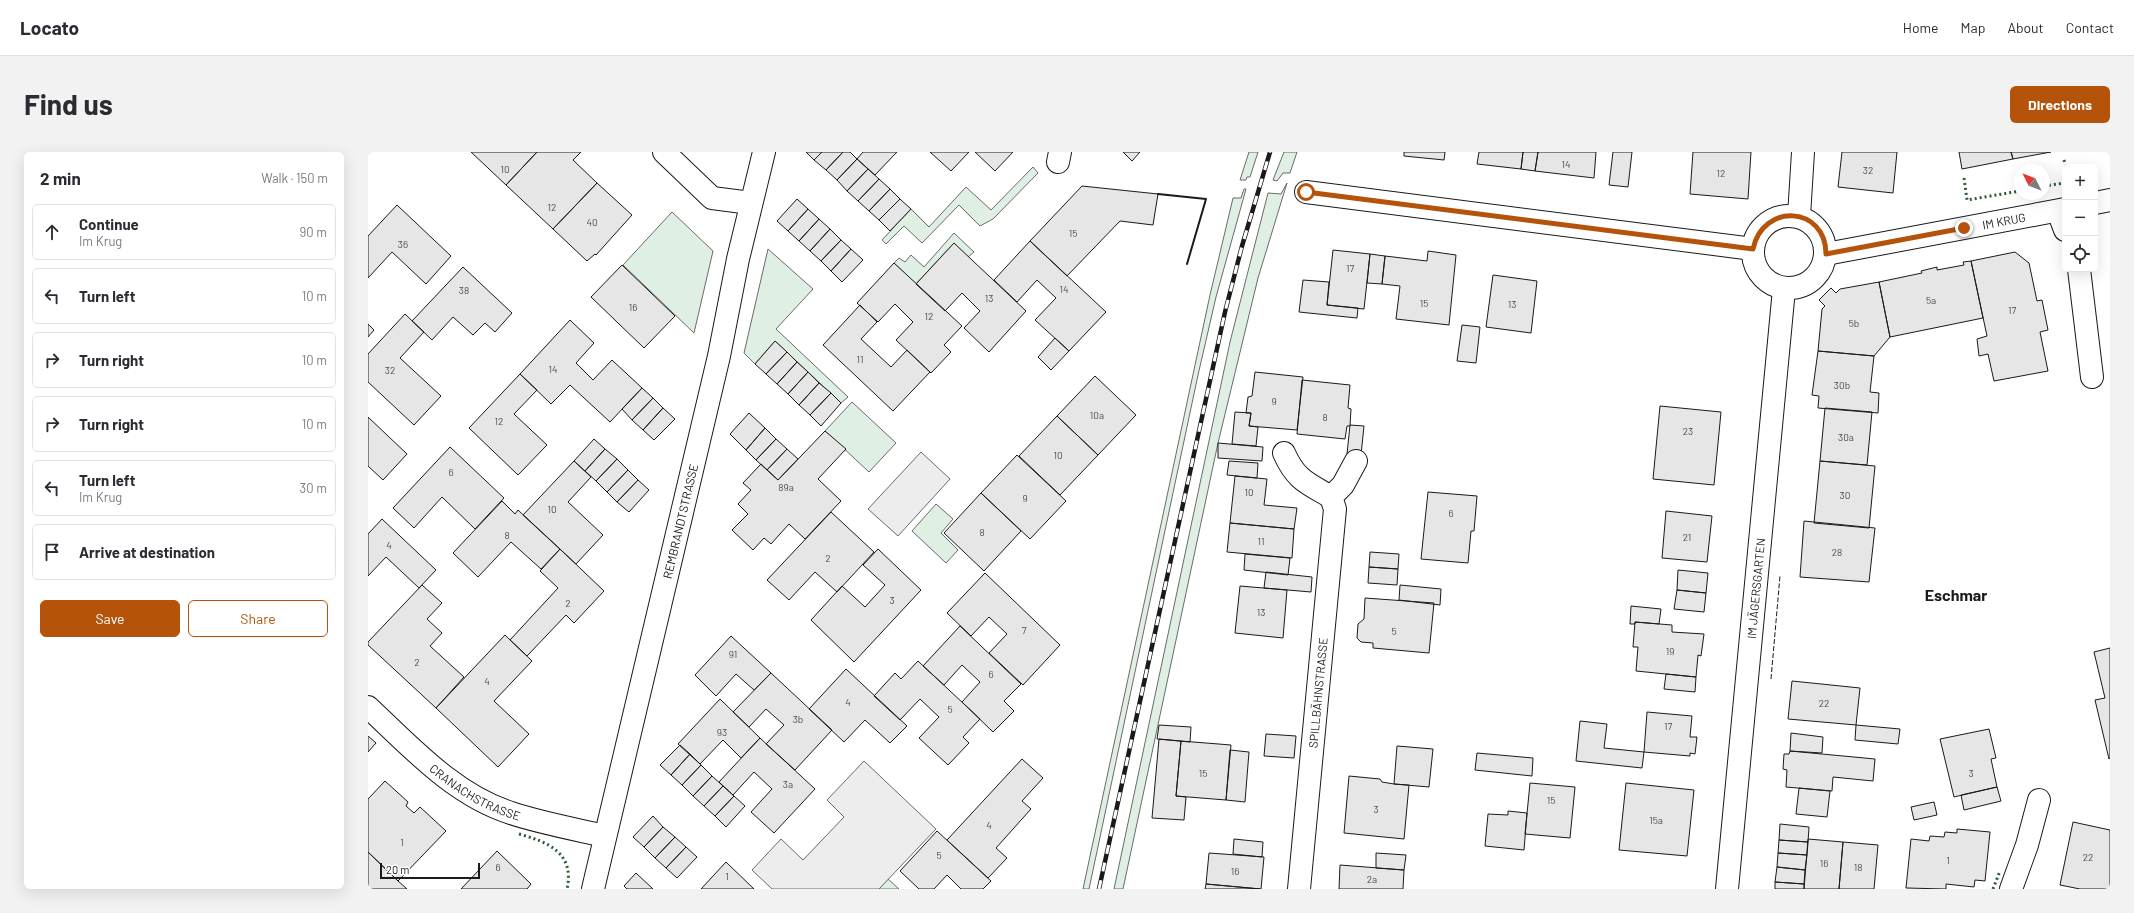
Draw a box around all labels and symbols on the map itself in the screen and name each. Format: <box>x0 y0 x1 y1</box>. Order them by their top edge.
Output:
house number: 14 <box>1561 158 1571 170</box>
house number: 10 <box>500 163 510 175</box>
house number: 32 <box>1863 164 1873 176</box>
north arrow <box>2014 164 2050 200</box>
house number: 12 <box>1717 167 1725 179</box>
route start <box>1297 183 1315 201</box>
house number: 12 <box>548 201 556 213</box>
street label: IM KRUG <box>1981 210 2027 231</box>
house number: 40 <box>586 216 598 228</box>
route end <box>1955 219 1973 237</box>
house number: 15 <box>1069 227 1077 239</box>
house number: 36 <box>398 238 408 250</box>
house number: 17 <box>1346 262 1354 274</box>
house number: 14 <box>1059 283 1069 295</box>
house number: 38 <box>459 284 469 296</box>
house number: 13 <box>985 292 993 304</box>
house number: 5a <box>1926 294 1936 306</box>
house number: 15 <box>1420 297 1428 309</box>
house number: 13 <box>1508 298 1516 310</box>
house number: 16 <box>629 301 637 313</box>
house number: 17 <box>2008 304 2016 316</box>
house number: 12 <box>925 310 933 322</box>
house number: 5b <box>1849 317 1859 329</box>
house number: 11 <box>856 353 864 365</box>
house number: 14 <box>548 363 558 375</box>
house number: 32 <box>385 364 395 376</box>
house number: 30b <box>1834 379 1850 391</box>
house number: 9 <box>1271 395 1277 407</box>
house number: 10a <box>1090 409 1104 421</box>
house number: 8 <box>1322 411 1328 423</box>
house number: 12 <box>495 415 503 427</box>
house number: 23 <box>1683 425 1693 437</box>
house number: 30a <box>1838 431 1854 443</box>
house number: 10 <box>1053 449 1063 461</box>
street label: REMBRANDTSTRASSE <box>660 462 700 580</box>
house number: 6 <box>448 466 454 478</box>
house number: 89a <box>778 481 794 493</box>
house number: 10 <box>1244 486 1254 498</box>
house number: 30 <box>1840 489 1850 501</box>
house number: 9 <box>1022 492 1028 504</box>
house number: 10 <box>547 503 557 515</box>
house number: 6 <box>1448 507 1454 519</box>
house number: 8 <box>979 526 985 538</box>
house number: 8 <box>504 529 510 541</box>
house number: 21 <box>1683 531 1691 543</box>
house number: 11 <box>1257 535 1265 547</box>
street label: IM JÄGERSGARTEN <box>1744 537 1767 639</box>
house number: 4 <box>386 539 392 551</box>
house number: 28 <box>1832 546 1842 558</box>
house number: 2 <box>825 552 831 564</box>
district label: Eschmar <box>1925 585 1987 604</box>
house number: 3 <box>889 594 895 606</box>
house number: 2 <box>565 597 571 609</box>
house number: 13 <box>1257 606 1265 618</box>
house number: 7 <box>1022 624 1027 636</box>
house number: 5 <box>1391 625 1397 637</box>
street label: SPILLBÄHNSTRASSE <box>1305 637 1330 749</box>
house number: 19 <box>1666 645 1674 657</box>
house number: 91 <box>729 648 737 660</box>
house number: 2 <box>414 656 420 668</box>
house number: 6 <box>988 668 994 680</box>
house number: 4 <box>484 675 490 687</box>
house number: 4 <box>845 696 851 708</box>
house number: 22 <box>1819 697 1829 709</box>
house number: 5 <box>947 703 953 715</box>
house number: 3b <box>793 713 803 725</box>
house number: 17 <box>1664 720 1672 732</box>
house number: 93 <box>717 726 727 738</box>
street label: CRANACHSTRASSE <box>427 761 522 823</box>
house number: 15 <box>1199 767 1207 779</box>
house number: 3 <box>1968 767 1974 779</box>
house number: 3a <box>783 778 793 790</box>
house number: 15 <box>1547 794 1555 806</box>
house number: 3 <box>1373 803 1379 815</box>
house number: 15a <box>1649 814 1663 826</box>
house number: 4 <box>986 819 992 831</box>
house number: 1 <box>400 836 404 848</box>
house number: 5 <box>936 849 942 861</box>
house number: 22 <box>2083 851 2093 863</box>
house number: 1 <box>1946 854 1950 866</box>
house number: 16 <box>1820 857 1828 869</box>
scale bar <box>380 861 480 880</box>
house number: 6 <box>495 861 501 873</box>
house number: 18 <box>1854 861 1862 873</box>
house number: 16 <box>1231 865 1239 877</box>
house number: 1 <box>725 870 729 882</box>
house number: 2a <box>1367 873 1377 885</box>

